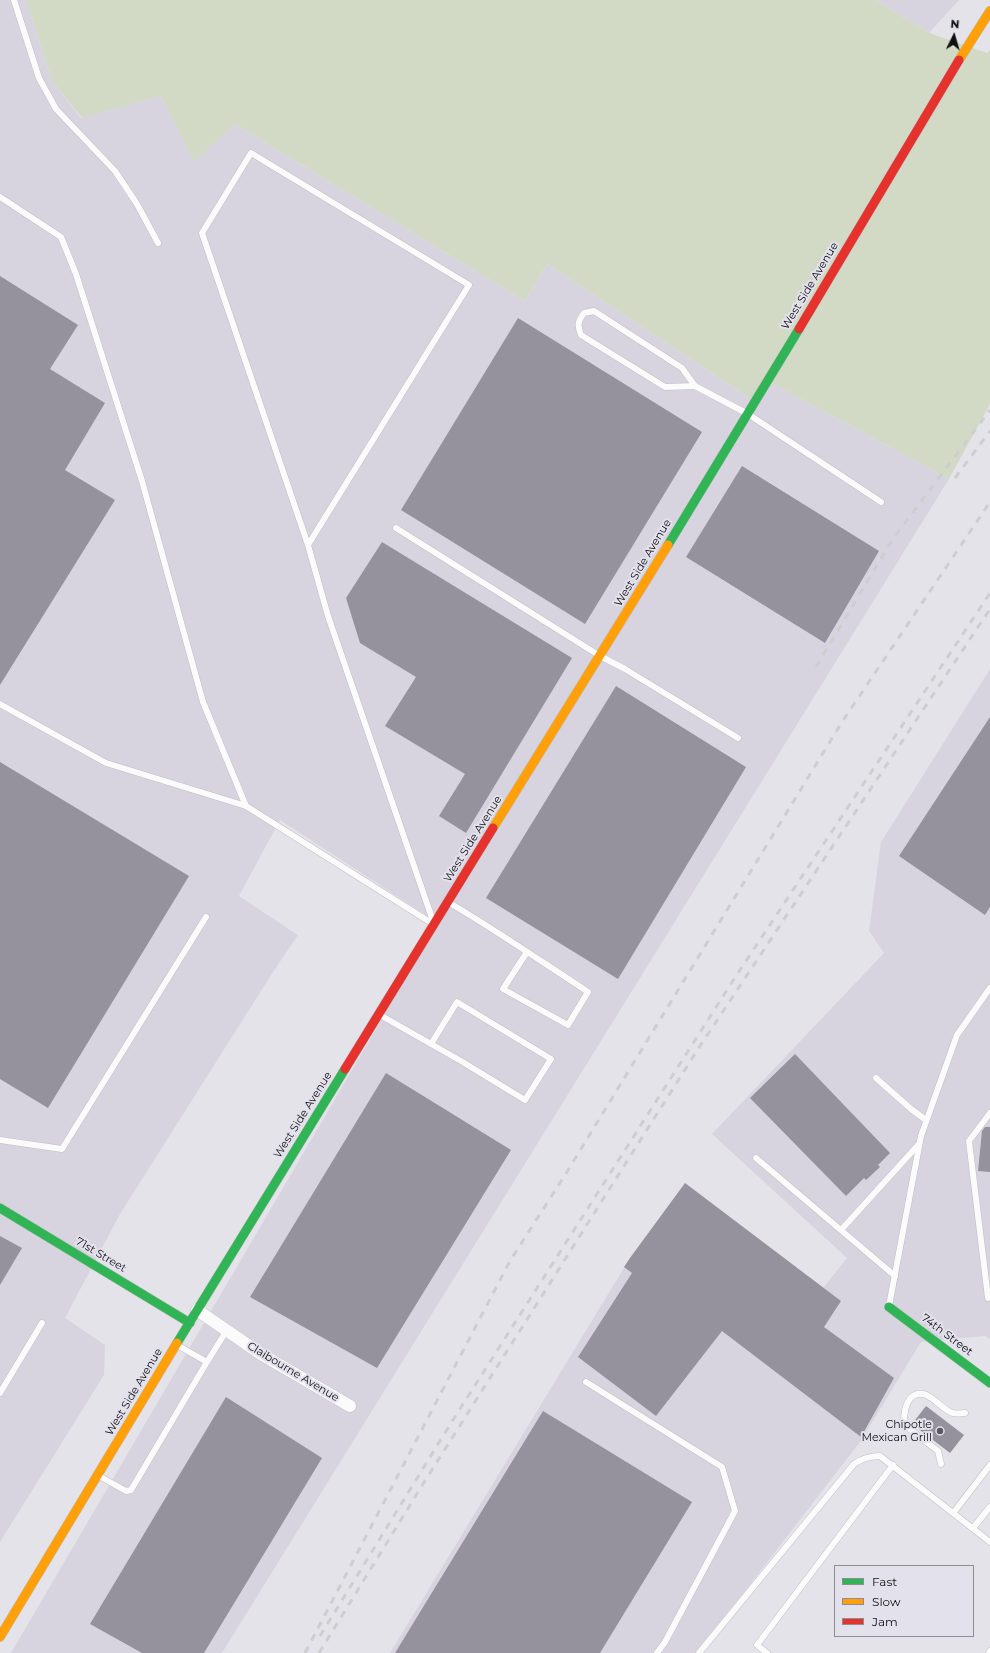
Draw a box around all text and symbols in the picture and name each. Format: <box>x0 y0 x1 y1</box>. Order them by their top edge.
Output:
north arrow <box>934 16 974 56</box>
text: N <box>950 17 960 31</box>
street label: West Side Avenue <box>779 240 841 332</box>
street label: West Side Avenue <box>612 517 674 609</box>
street label: West Side Avenue <box>441 793 505 885</box>
street label: West Side Avenue <box>271 1069 335 1161</box>
street label: 71st Street <box>73 1235 129 1275</box>
street label: 74th Street <box>919 1311 975 1359</box>
street label: Claibourne Avenue <box>245 1339 341 1405</box>
street label: West Side Avenue <box>103 1346 165 1438</box>
place label: Chipotle Mexican Grill <box>861 1418 932 1444</box>
marker: Chipotle Mexican Grill <box>935 1426 945 1436</box>
legend <box>834 1565 974 1637</box>
text: Fast <box>872 1574 897 1589</box>
text: Slow <box>872 1594 901 1609</box>
text: Jam <box>872 1614 898 1629</box>

